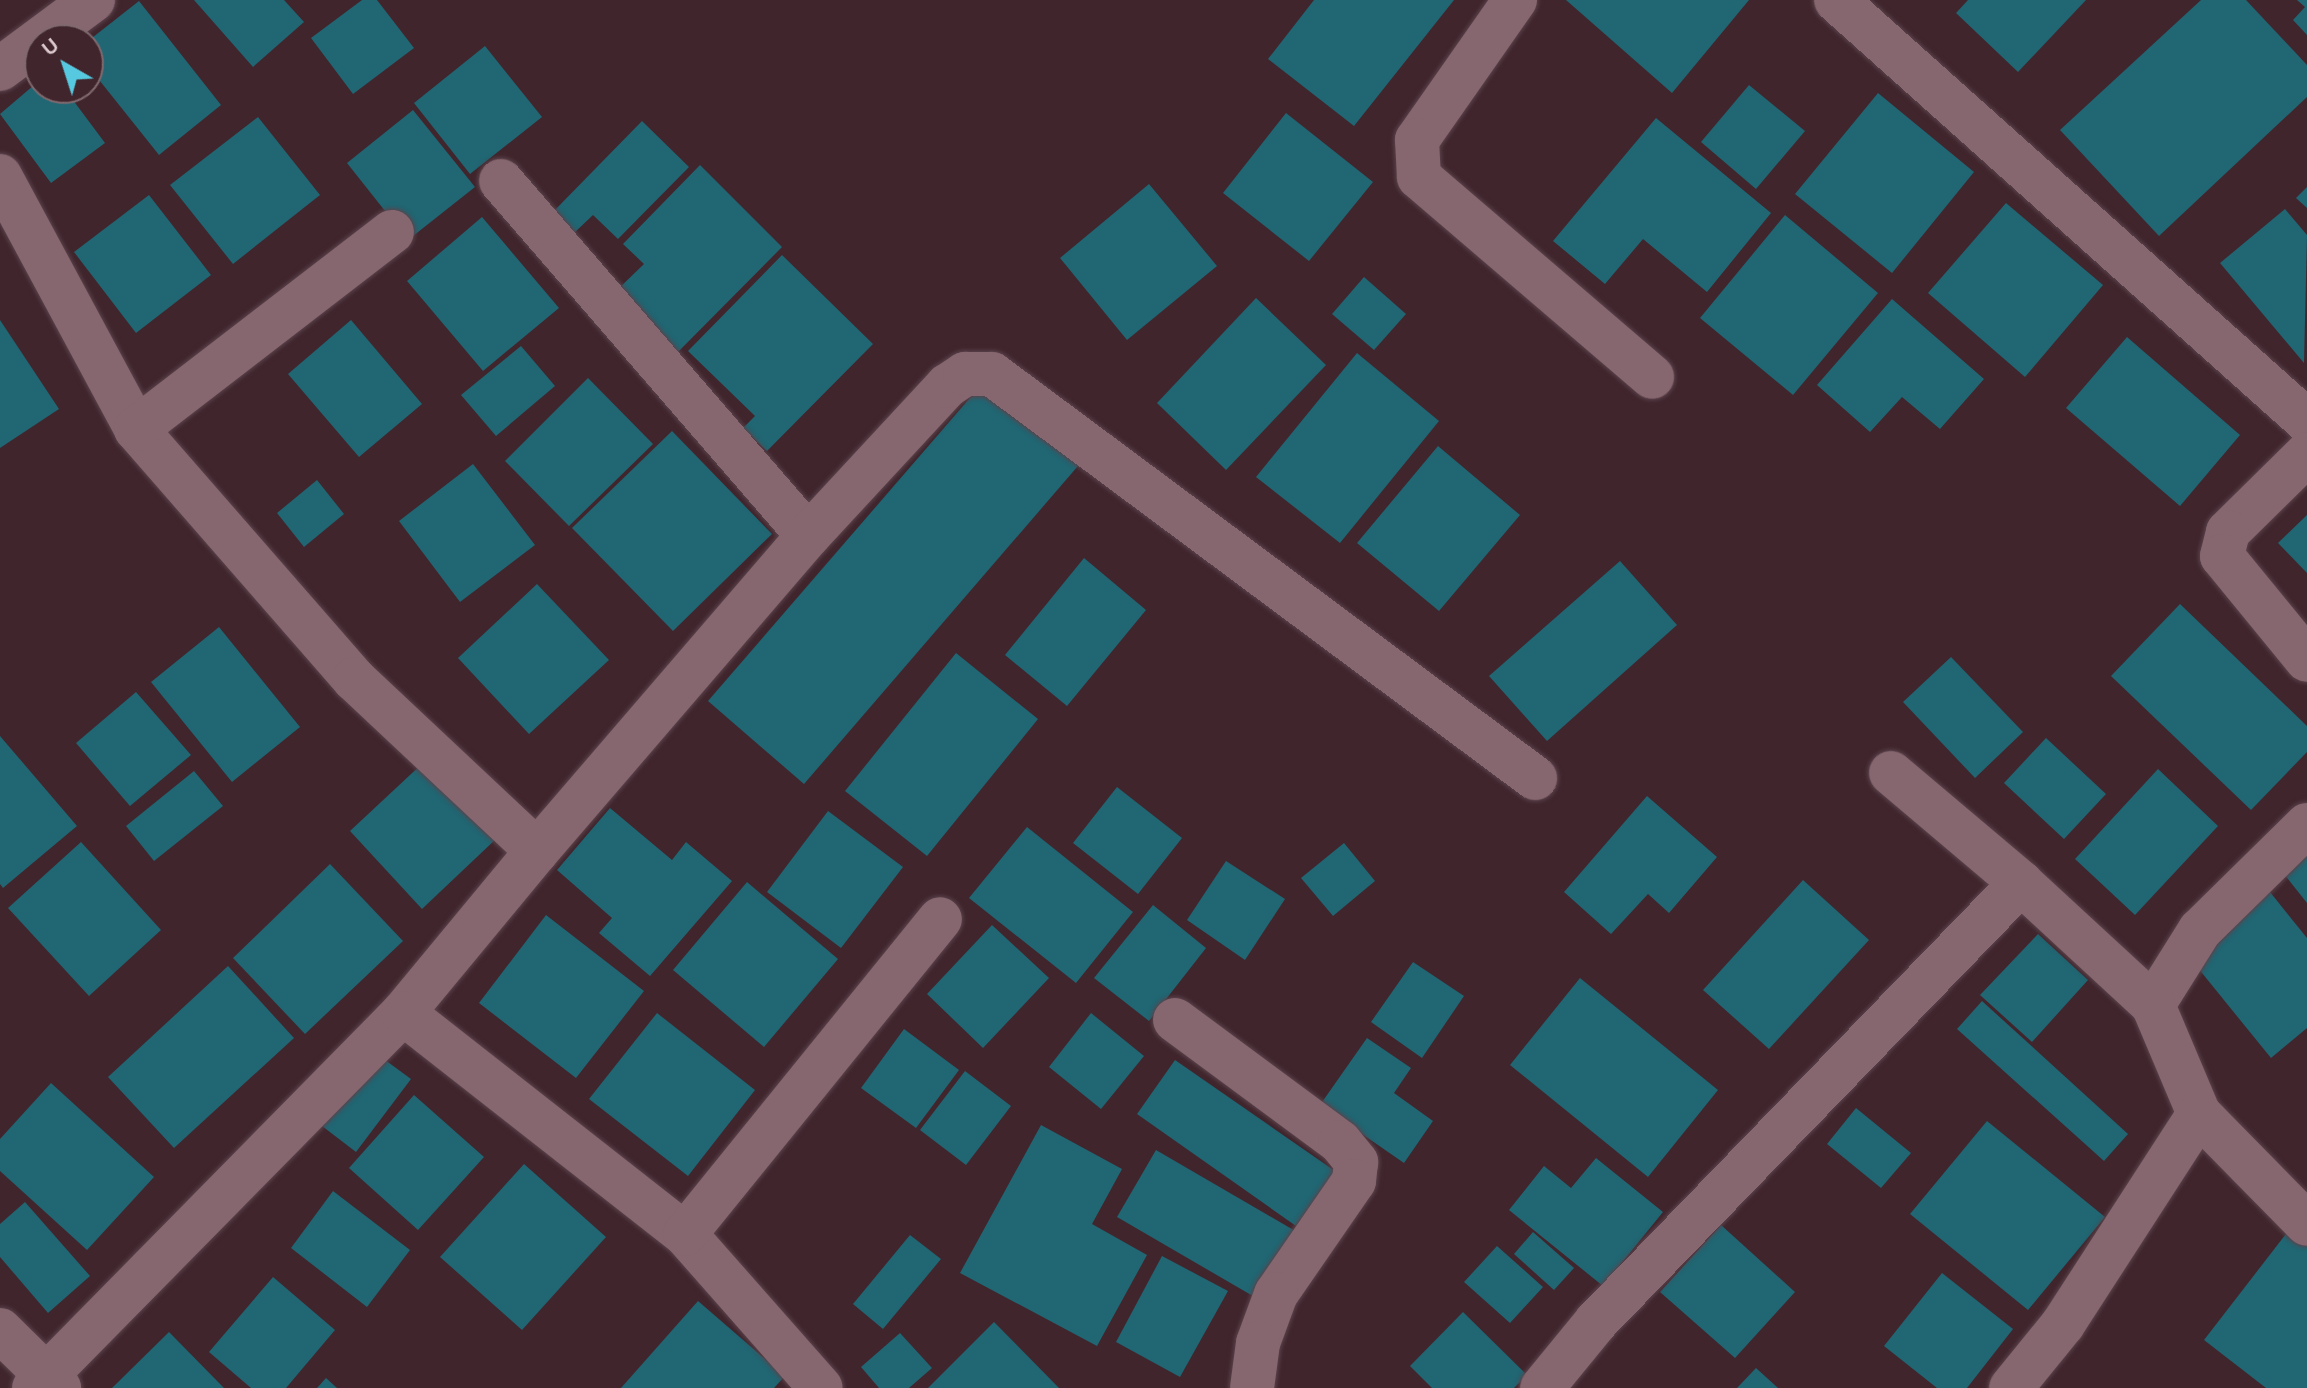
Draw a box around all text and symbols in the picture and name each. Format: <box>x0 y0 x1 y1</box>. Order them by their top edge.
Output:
north arrow <box>24 24 104 104</box>
text: U <box>36 32 64 62</box>

